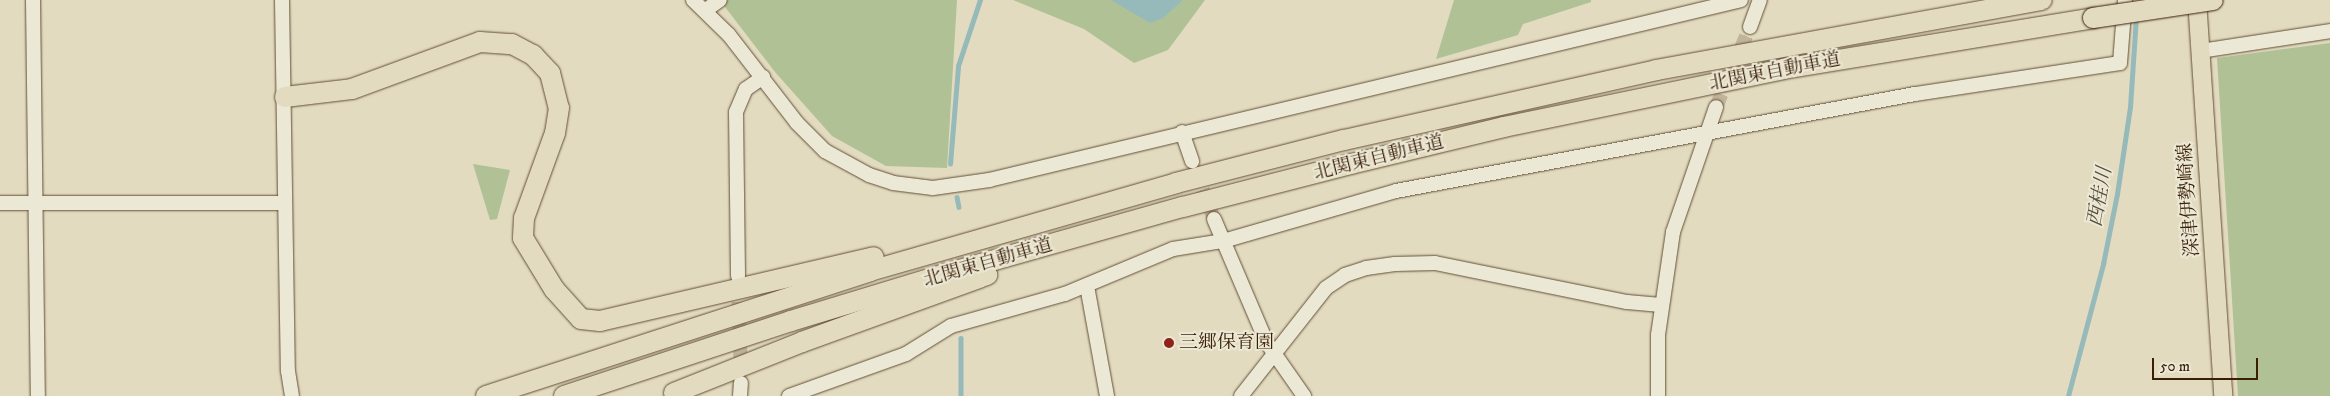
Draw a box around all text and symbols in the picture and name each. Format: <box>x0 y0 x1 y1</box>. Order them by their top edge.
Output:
street label: 北関東自動車道 <box>1708 48 1842 96</box>
street label: 北関東自動車道 <box>1312 131 1446 185</box>
street label: 深津伊勢崎線 <box>2174 142 2204 258</box>
water label: 西桂川 <box>2083 165 2117 229</box>
street label: 北関東自動車道 <box>921 234 1055 292</box>
place label: 三郷保育園 <box>1179 332 1274 354</box>
marker: 三郷保育園 <box>1163 337 1175 349</box>
scale bar <box>2155 348 2261 380</box>
text: 50 m <box>2160 357 2190 376</box>

